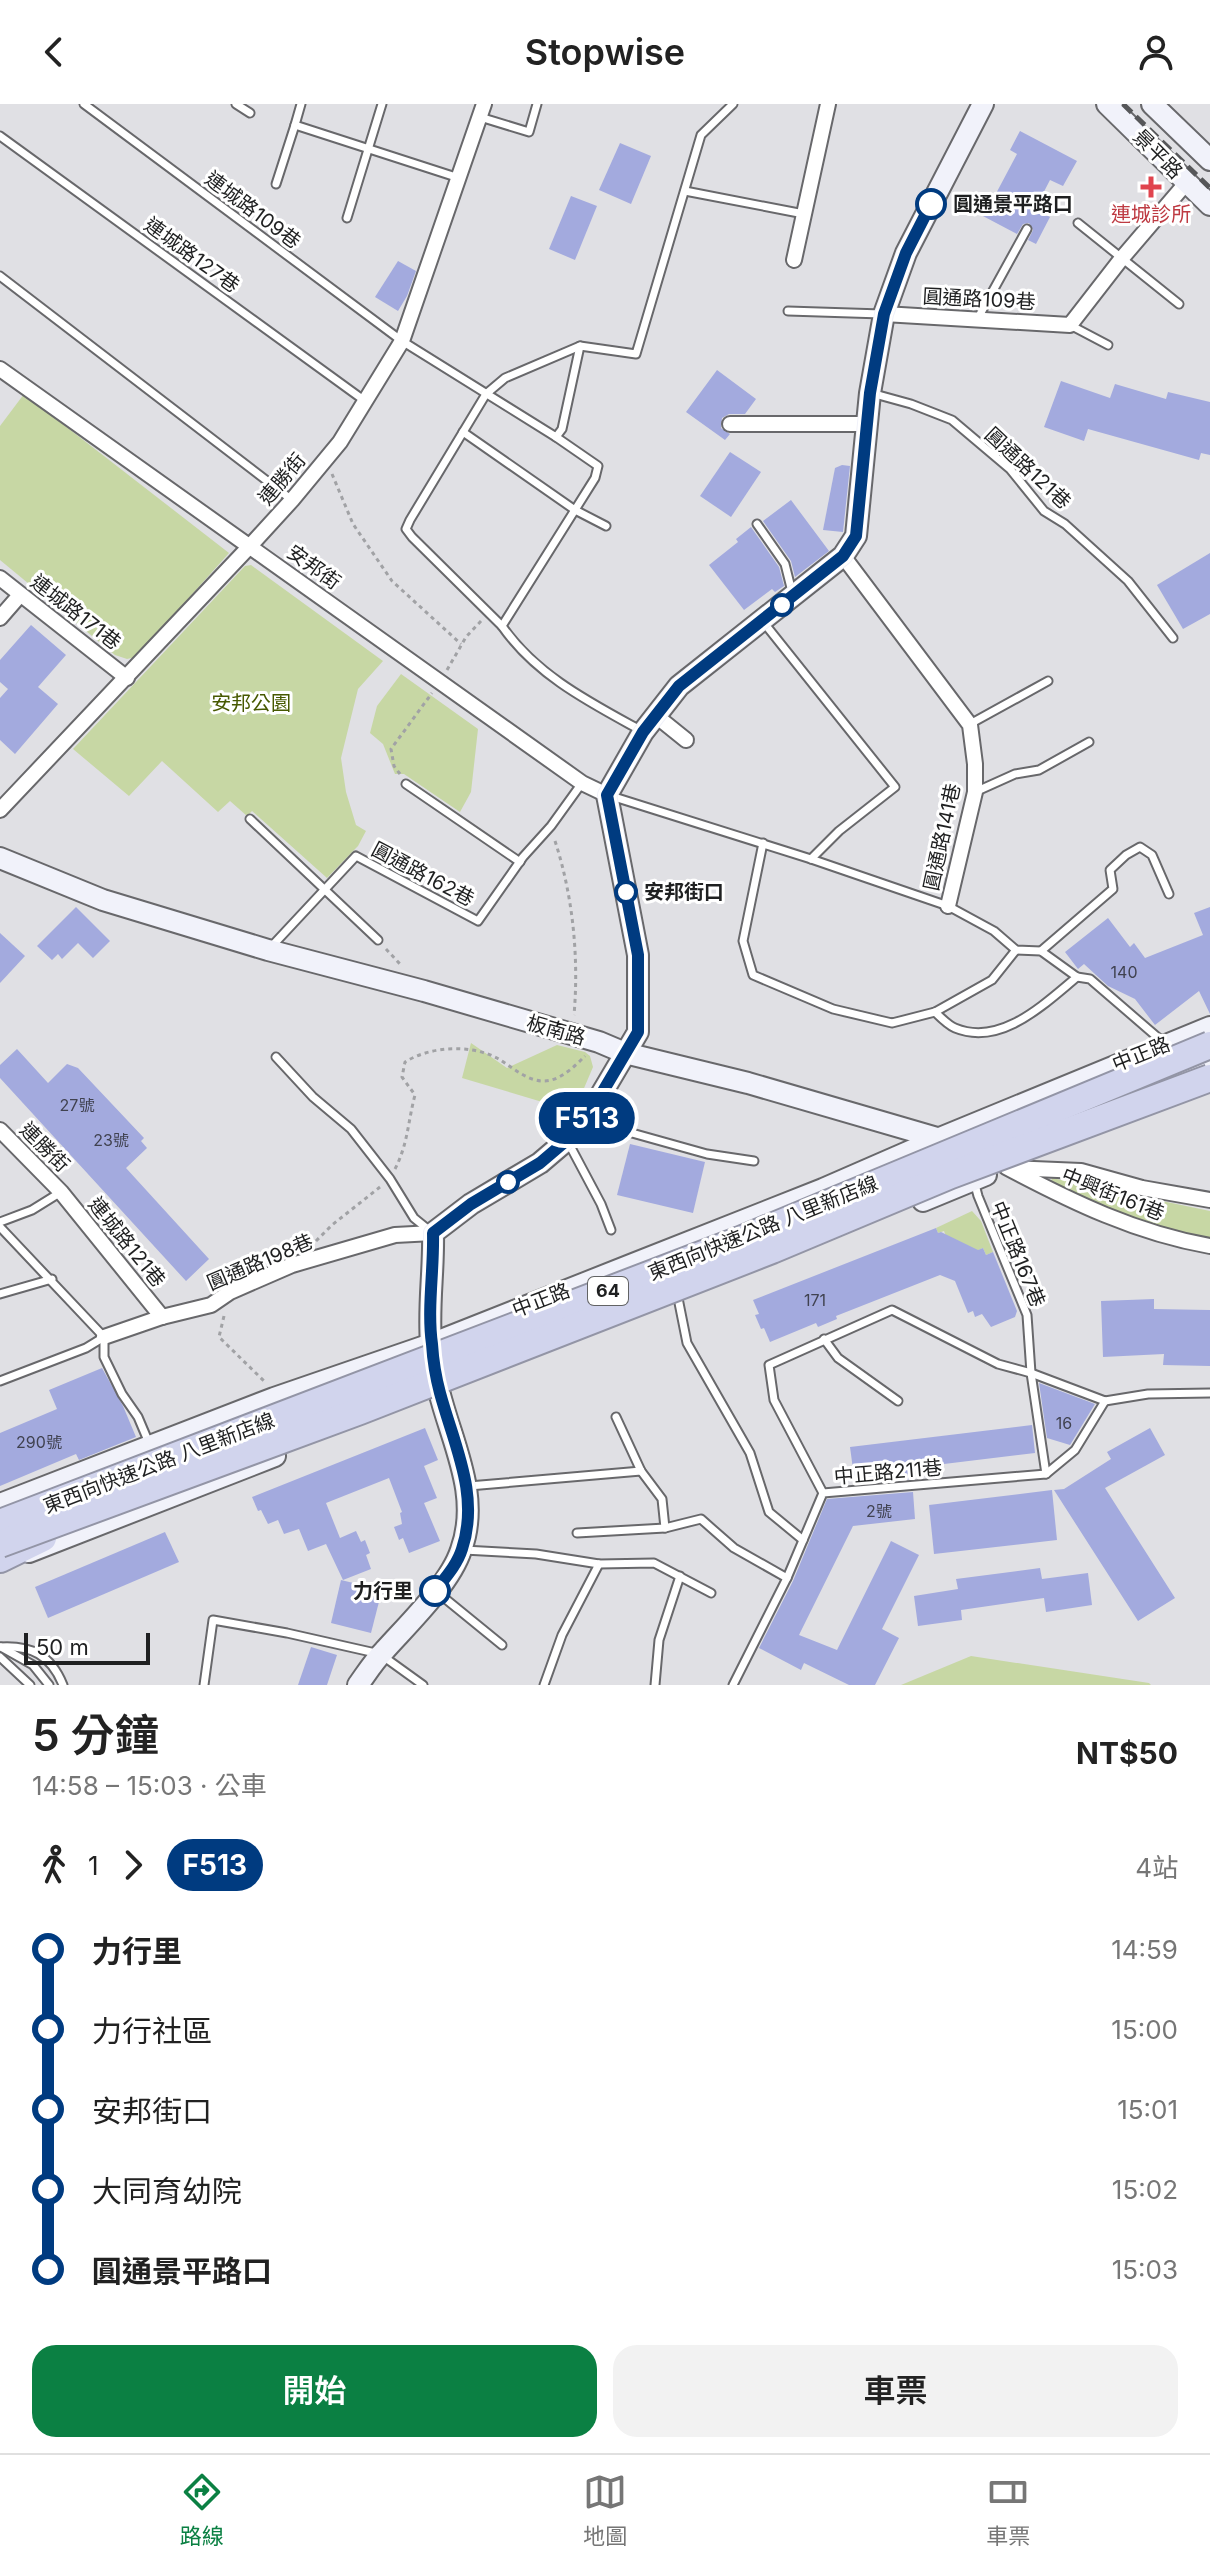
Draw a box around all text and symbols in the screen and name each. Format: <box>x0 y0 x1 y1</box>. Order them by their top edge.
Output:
icon: back <box>32 30 76 74</box>
text: Stopwise <box>525 30 685 74</box>
icon: person <box>1134 30 1178 74</box>
street label: 景平路 <box>1128 124 1188 184</box>
street label: 連城路109巷 <box>201 166 305 254</box>
marker: 連城診所 <box>1140 176 1162 198</box>
marker: 圓通景平路口 <box>916 189 946 219</box>
place label: 圓通景平路口 <box>953 192 1073 216</box>
place label: 連城診所 <box>1111 202 1191 226</box>
street label: 連城路127巷 <box>140 212 244 298</box>
street label: 圓通路109巷 <box>922 284 1036 314</box>
street label: 圓通路121巷 <box>980 422 1076 514</box>
street label: 連勝街 <box>254 448 310 510</box>
street label: 安邦街 <box>283 540 345 594</box>
street label: 連城路171巷 <box>26 569 126 655</box>
unlabelled marker <box>771 594 793 616</box>
park label: 安邦公園 <box>211 691 291 715</box>
street label: 圓通路141巷 <box>919 781 965 893</box>
street label: 圓通路162巷 <box>368 837 478 911</box>
place label: 安邦街口 <box>644 880 724 904</box>
marker: 安邦街口 <box>615 881 637 903</box>
house number: 140 <box>1111 962 1137 982</box>
street label: 板南路 <box>524 1010 588 1050</box>
street label: 中正路 <box>1109 1032 1173 1076</box>
line badge: F513 <box>531 1092 643 1144</box>
house number: 27號 <box>60 1095 94 1115</box>
text: F513 <box>555 1101 619 1135</box>
street label: 連勝街 <box>15 1117 75 1177</box>
house number: 23號 <box>93 1130 129 1150</box>
street label: 中興街161巷 <box>1058 1163 1168 1225</box>
unlabelled marker <box>497 1171 519 1193</box>
street label: 東西向快速公路 八里新店線 <box>645 1171 881 1285</box>
street label: 連城路121巷 <box>84 1192 170 1292</box>
street label: 中正路167巷 <box>986 1198 1050 1310</box>
street label: 圓通路198巷 <box>203 1229 317 1295</box>
road number: 64 <box>588 1277 628 1305</box>
street label: 中正路 <box>509 1278 573 1322</box>
house number: 171 <box>804 1290 826 1310</box>
street label: 東西向快速公路 八里新店線 <box>40 1408 278 1518</box>
house number: 16 <box>1056 1413 1072 1433</box>
house number: 290號 <box>16 1432 62 1452</box>
street label: 中正路211巷 <box>833 1455 943 1489</box>
house number: 2號 <box>866 1501 892 1521</box>
marker: 力行里 <box>420 1576 450 1606</box>
place label: 力行里 <box>353 1579 413 1603</box>
scale bar <box>24 1629 150 1665</box>
text: 50 m <box>36 1634 89 1660</box>
text: 5 分鐘 <box>32 1708 159 1762</box>
text: NT$50 <box>1076 1735 1178 1771</box>
text: 14:58 – 15:03 · 公車 <box>32 1770 267 1801</box>
icon: walk <box>32 1843 76 1887</box>
icon: forward <box>111 1843 155 1887</box>
text: F513 <box>183 1848 247 1882</box>
text: 1 <box>88 1850 99 1881</box>
text: 4站 <box>1135 1852 1178 1883</box>
text: 力行里 <box>92 1933 182 1969</box>
text: 14:59 <box>1111 1934 1178 1965</box>
text: 力行社區 <box>92 2013 212 2049</box>
text: 15:00 <box>1111 2014 1178 2045</box>
text: 安邦街口 <box>92 2093 212 2129</box>
text: 15:01 <box>1117 2094 1178 2125</box>
text: 大同育幼院 <box>92 2173 242 2209</box>
text: 15:02 <box>1112 2174 1178 2205</box>
text: 圓通景平路口 <box>92 2253 272 2289</box>
text: 15:03 <box>1112 2254 1178 2285</box>
button: 開始 <box>32 2345 597 2437</box>
button: 車票 <box>613 2345 1178 2437</box>
tab: 路線 <box>180 2470 224 2550</box>
tab: 地圖 <box>583 2470 627 2550</box>
tab: 車票 <box>986 2470 1030 2550</box>

